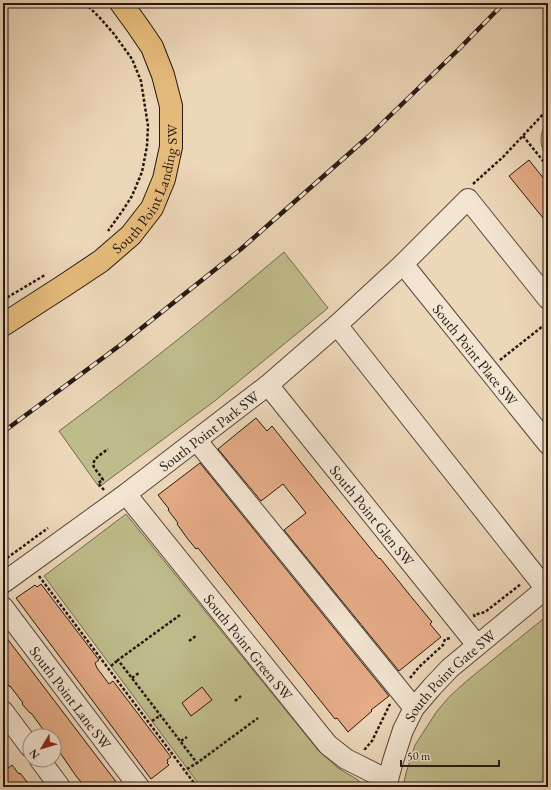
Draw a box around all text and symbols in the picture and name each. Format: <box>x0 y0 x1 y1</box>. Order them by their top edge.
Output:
street label: South Point Landing SW <box>107 124 181 257</box>
street label: South Point Place SW <box>429 300 523 409</box>
street label: South Point Park SW <box>155 386 263 475</box>
street label: South Point Glen SW <box>326 461 419 570</box>
street label: South Point Green SW <box>200 590 298 704</box>
street label: South Point Gate SW <box>399 625 499 725</box>
street label: South Point Lane SW <box>26 642 116 753</box>
north arrow <box>22 728 62 768</box>
scale bar <box>401 742 499 768</box>
text: N <box>26 746 42 762</box>
text: 50 m <box>407 748 431 764</box>

